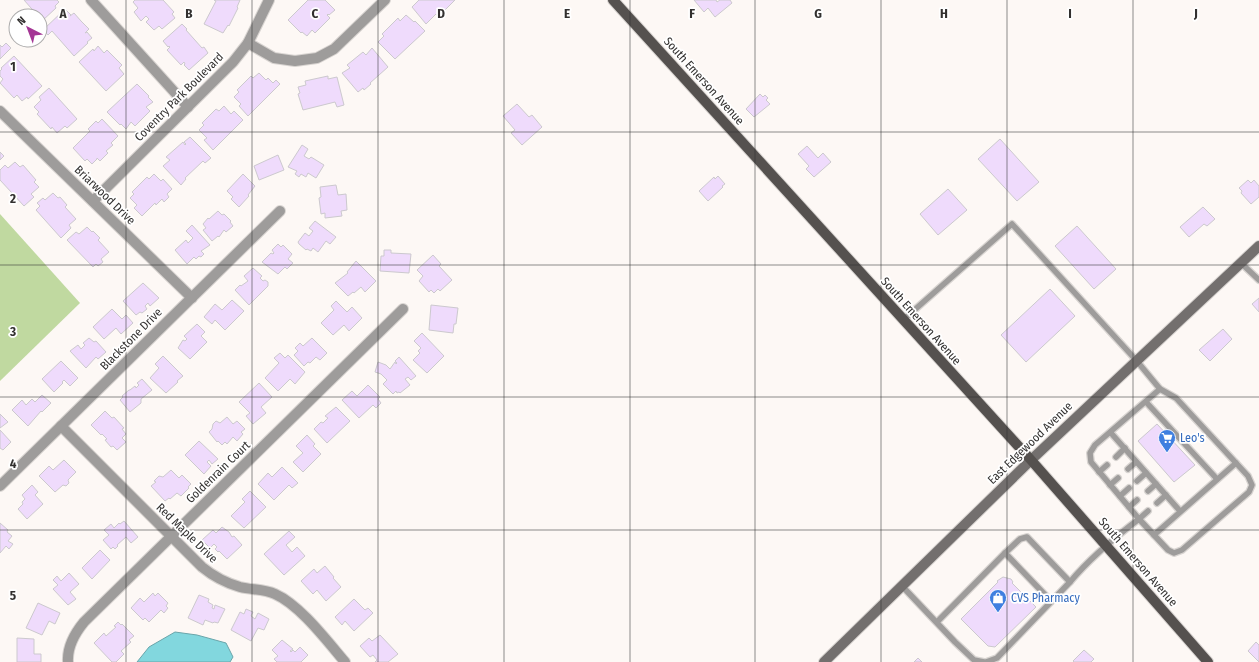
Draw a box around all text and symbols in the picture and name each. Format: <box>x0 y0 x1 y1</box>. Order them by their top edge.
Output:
text: A <box>58 6 67 21</box>
text: B <box>185 6 193 21</box>
text: C <box>312 6 319 21</box>
text: D <box>437 6 445 21</box>
text: E <box>564 6 570 21</box>
text: F <box>689 6 695 21</box>
text: G <box>814 6 822 21</box>
text: H <box>940 6 948 21</box>
text: I <box>1068 6 1072 21</box>
text: J <box>1193 6 1198 21</box>
north arrow <box>8 8 48 48</box>
text: N <box>15 14 28 28</box>
street label: South Emerson Avenue <box>661 34 747 128</box>
street label: Coventry Park Boulevard <box>132 50 226 144</box>
text: 1 <box>10 59 16 74</box>
street label: Briarwood Drive <box>72 163 138 228</box>
text: 2 <box>9 191 16 206</box>
street label: South Emerson Avenue <box>878 274 964 368</box>
street label: Blackstone Drive <box>97 305 165 373</box>
text: 3 <box>9 324 16 339</box>
street label: East Edgewood Avenue <box>985 399 1075 487</box>
supermarket icon: Leo's <box>1157 428 1177 453</box>
place label: Leo's <box>1180 431 1205 445</box>
street label: Goldenrain Court <box>183 438 253 506</box>
text: 4 <box>10 456 17 471</box>
street label: Red Maple Drive <box>154 500 221 566</box>
street label: South Emerson Avenue <box>1096 515 1180 609</box>
text: 5 <box>10 588 16 603</box>
shop icon: CVS Pharmacy <box>988 588 1008 613</box>
place label: CVS Pharmacy <box>1011 591 1080 605</box>

